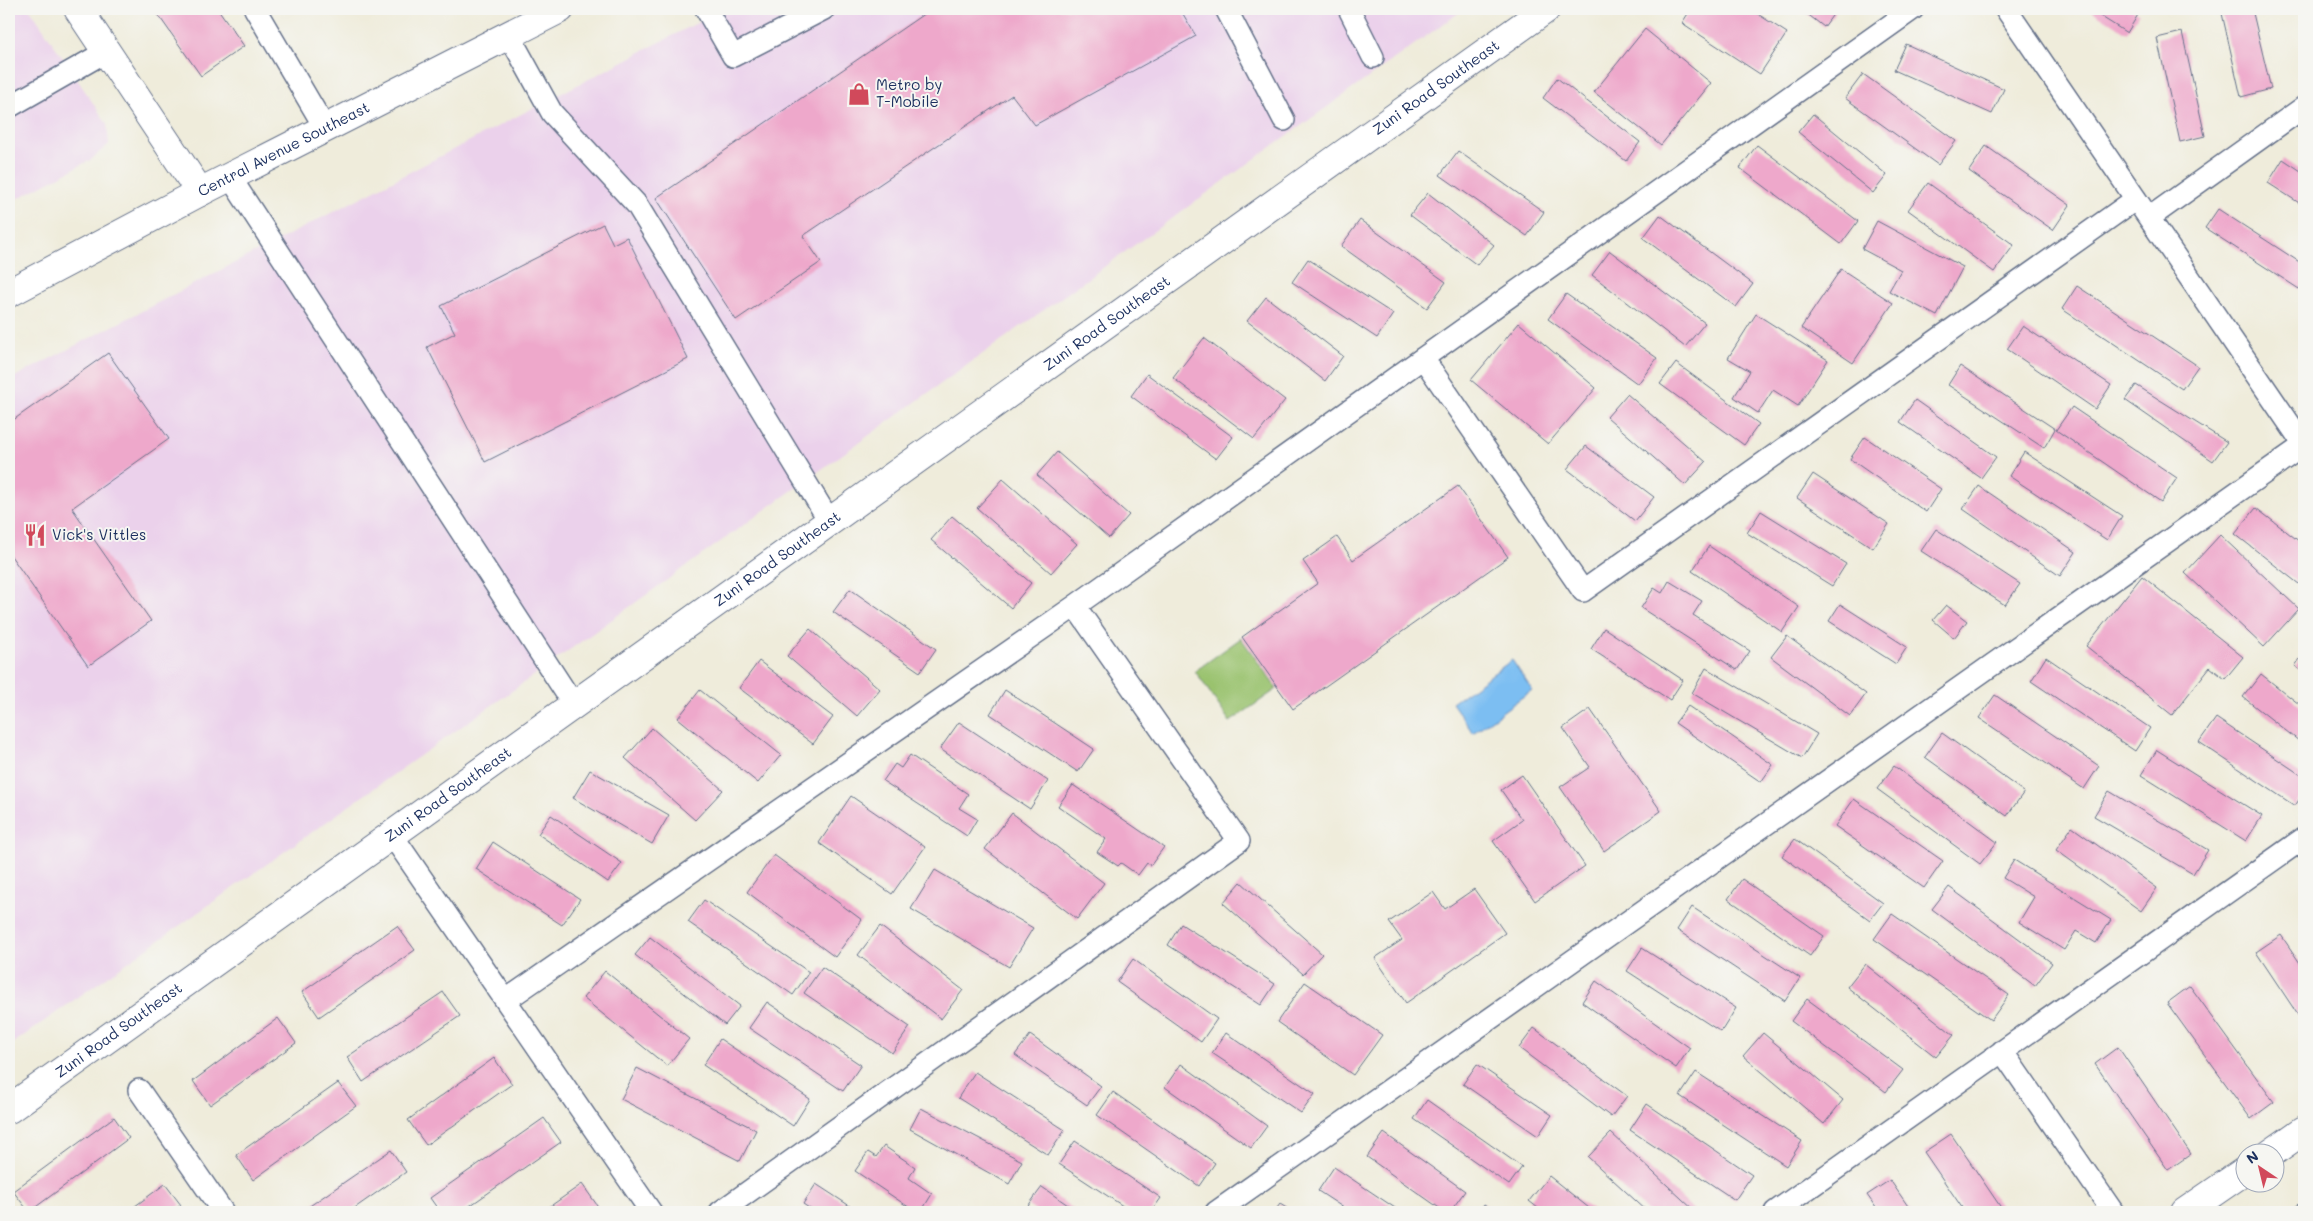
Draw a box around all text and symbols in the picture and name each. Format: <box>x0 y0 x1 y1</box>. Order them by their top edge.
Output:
street label: Zuni Road Southeast <box>1368 35 1503 139</box>
place label: Metro by T-Mobile <box>876 74 943 111</box>
shop icon: Metro by T-Mobile <box>846 81 872 107</box>
street label: Central Avenue Southeast <box>194 96 373 201</box>
street label: Zuni Road Southeast <box>1039 270 1174 375</box>
street label: Zuni Road Southeast <box>709 506 844 610</box>
restaurant icon: Vick's Vittles <box>22 522 48 548</box>
place label: Vick's Vittles <box>52 524 146 544</box>
street label: Zuni Road Southeast <box>380 742 515 846</box>
street label: Zuni Road Southeast <box>51 977 186 1082</box>
north arrow <box>2236 1144 2286 1194</box>
text: N <box>2242 1146 2262 1168</box>

